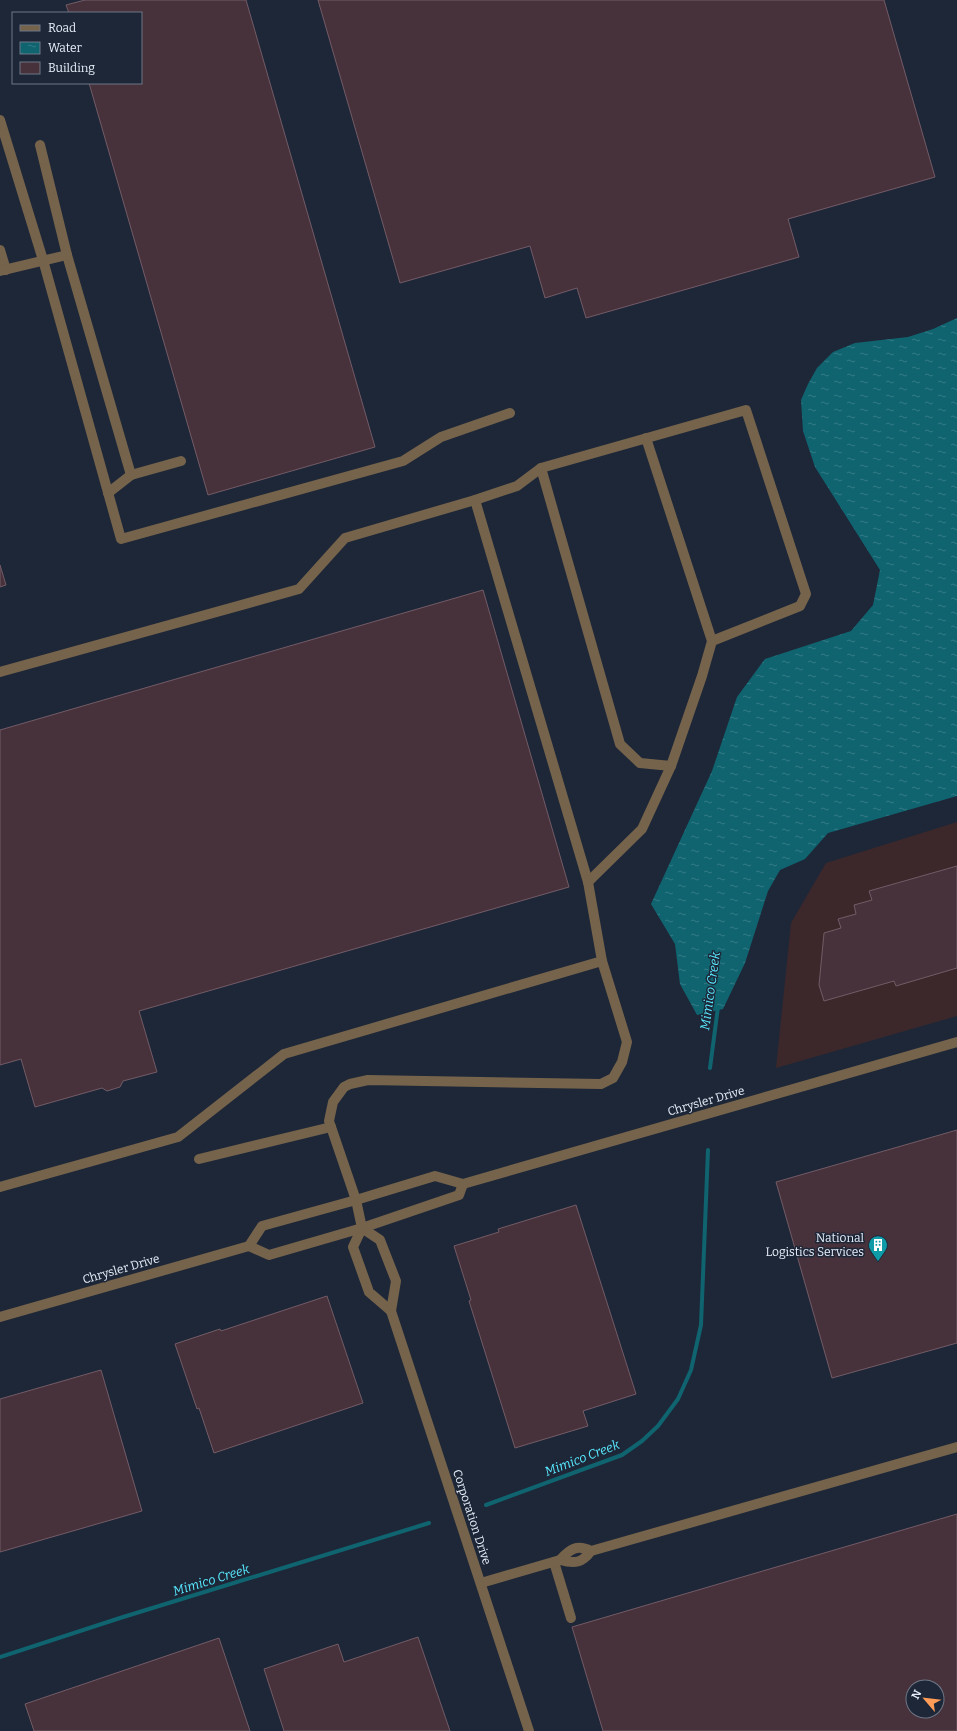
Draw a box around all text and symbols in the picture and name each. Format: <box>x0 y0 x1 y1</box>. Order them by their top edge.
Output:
legend <box>12 12 142 84</box>
text: Road <box>48 21 76 35</box>
text: Water <box>48 41 83 55</box>
text: Building <box>48 61 95 75</box>
water label: Mimico Creek <box>697 950 723 1031</box>
street label: Chrysler Drive <box>666 1083 746 1119</box>
place label: National Logistics Services <box>766 1231 865 1259</box>
building icon: National Logistics Services <box>867 1234 889 1262</box>
street label: Chrysler Drive <box>81 1251 161 1287</box>
water label: Mimico Creek <box>542 1436 623 1479</box>
street label: Corporation Drive <box>450 1468 494 1566</box>
water label: Mimico Creek <box>171 1561 252 1599</box>
north arrow <box>905 1679 945 1719</box>
text: N <box>909 1687 925 1701</box>

